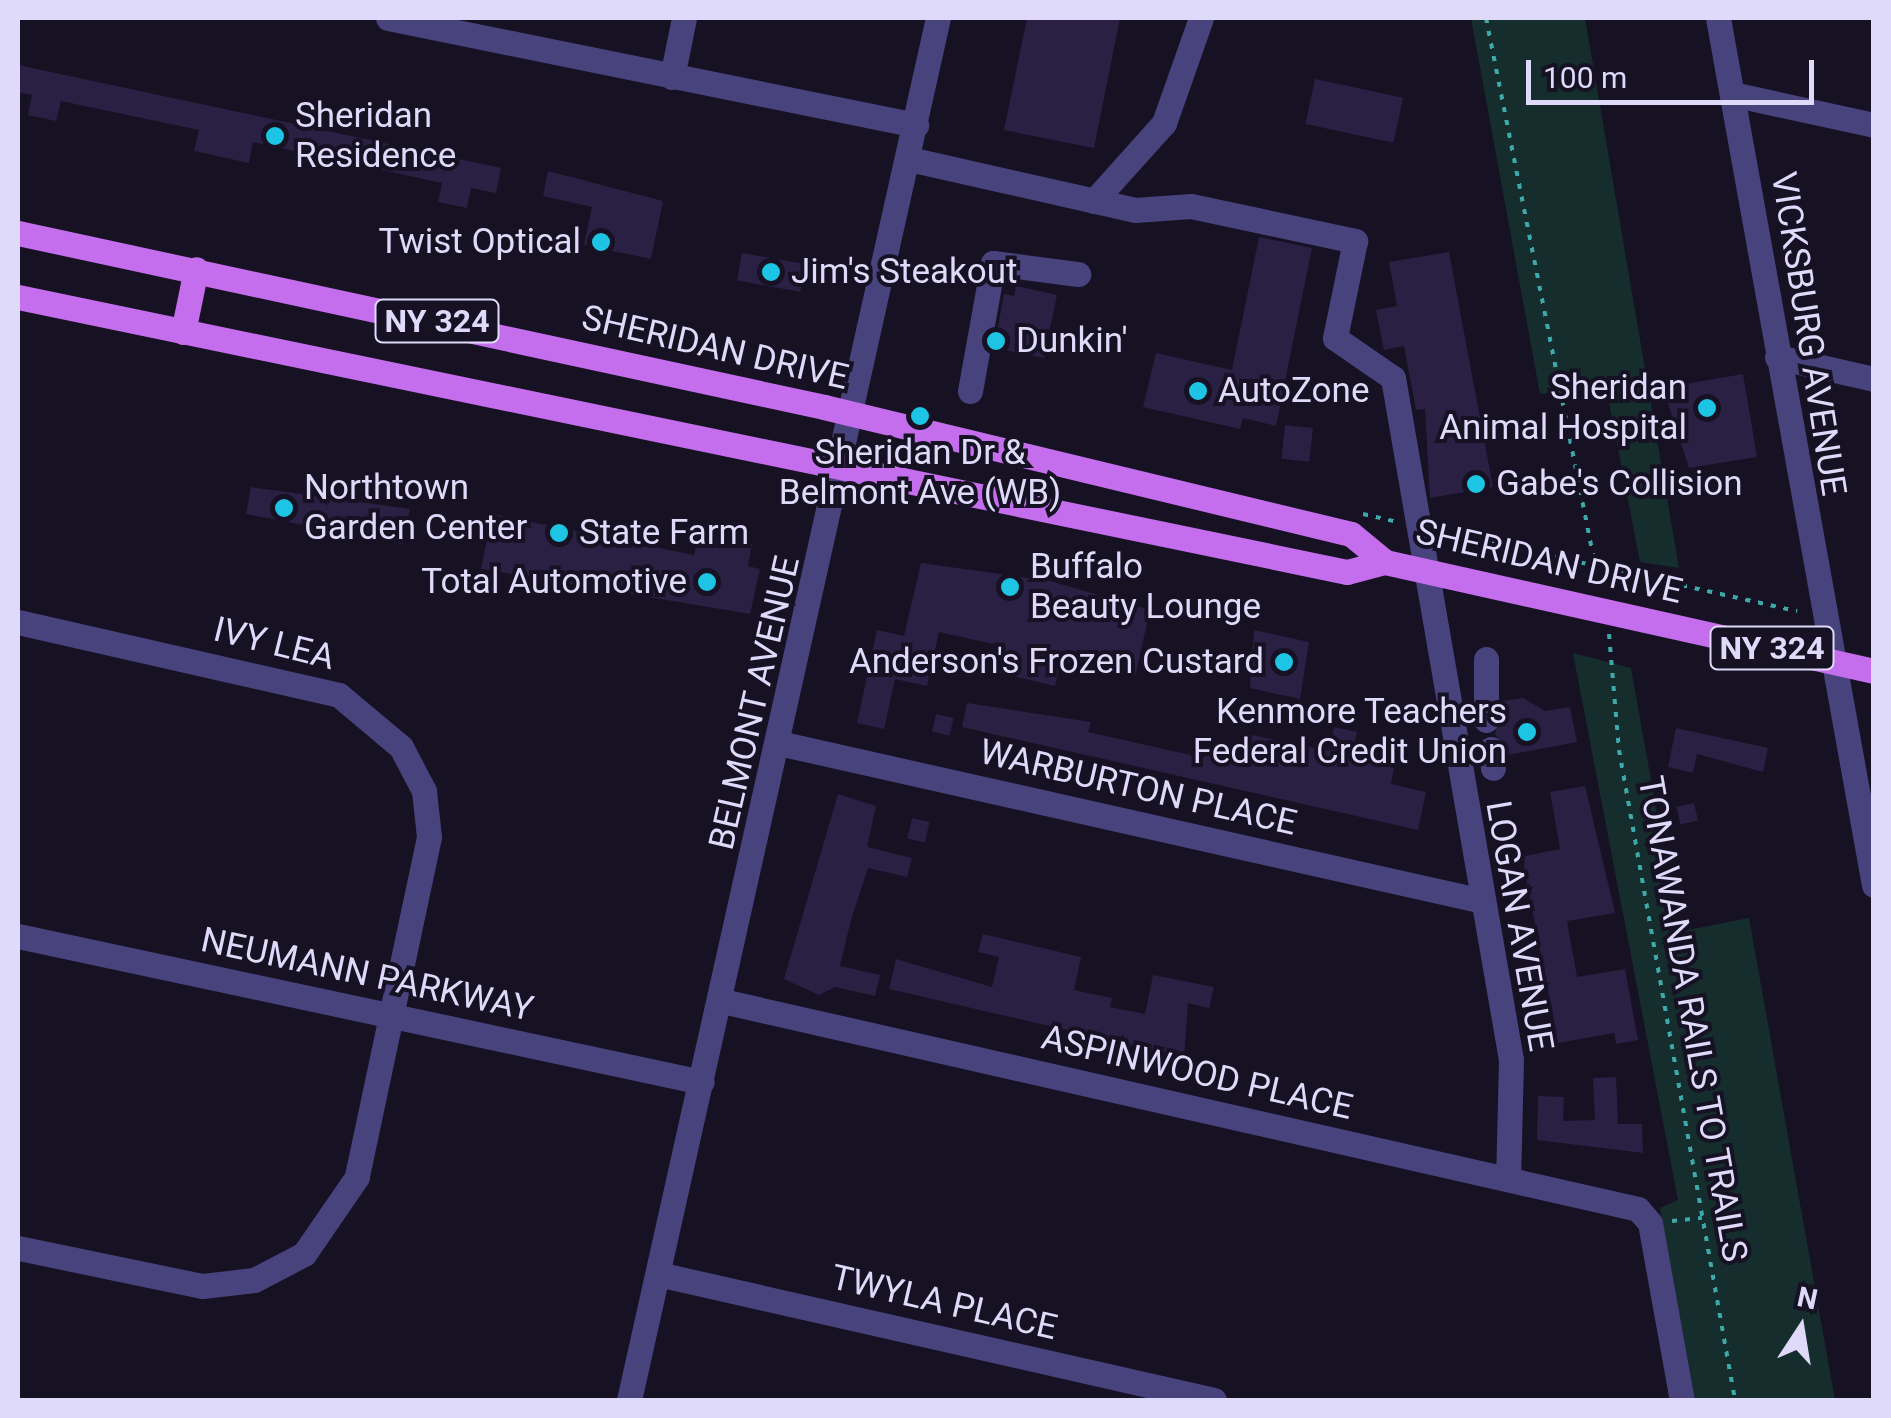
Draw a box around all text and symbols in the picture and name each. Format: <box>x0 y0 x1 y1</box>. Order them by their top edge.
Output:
scale bar <box>1531 40 1818 102</box>
text: 100 m <box>1543 60 1627 95</box>
place label: Sheridan Residence <box>295 95 456 177</box>
marker: Sheridan Residence <box>264 125 286 147</box>
street label: VICKSBURG AVENUE <box>1762 169 1854 499</box>
place label: Twist Optical <box>379 221 581 263</box>
marker: Twist Optical <box>590 231 612 253</box>
place label: Jim's Steakout <box>791 251 1018 293</box>
marker: Jim's Steakout <box>760 261 782 283</box>
road number: NY 324 <box>374 294 500 348</box>
street label: SHERIDAN DRIVE <box>578 297 852 399</box>
place label: Dunkin' <box>1016 320 1128 362</box>
marker: Dunkin' <box>985 330 1007 352</box>
place label: Sheridan Animal Hospital <box>1439 367 1687 449</box>
place label: AutoZone <box>1218 370 1369 412</box>
marker: AutoZone <box>1187 380 1209 402</box>
marker: Sheridan Animal Hospital <box>1696 397 1718 419</box>
marker: Sheridan Dr & Belmont Ave (WB) <box>909 405 931 427</box>
place label: Sheridan Dr & Belmont Ave (WB) <box>779 432 1061 514</box>
place label: Gabe's Collision <box>1496 463 1742 505</box>
place label: Northtown Garden Center <box>304 467 527 549</box>
marker: Gabe's Collision <box>1465 473 1487 495</box>
marker: Northtown Garden Center <box>273 497 295 519</box>
street label: SHERIDAN DRIVE <box>1412 511 1686 613</box>
place label: State Farm <box>579 512 749 554</box>
marker: State Farm <box>548 522 570 544</box>
place label: Buffalo Beauty Lounge <box>1030 546 1261 628</box>
street label: BELMONT AVENUE <box>701 552 809 854</box>
place label: Total Automotive <box>421 561 687 603</box>
marker: Total Automotive <box>696 571 718 593</box>
marker: Buffalo Beauty Lounge <box>999 576 1021 598</box>
street label: IVY LEA <box>209 609 339 679</box>
road number: NY 324 <box>1710 621 1834 675</box>
place label: Anderson's Frozen Custard <box>849 641 1264 683</box>
marker: Anderson's Frozen Custard <box>1273 651 1295 673</box>
place label: Kenmore Teachers Federal Credit Union <box>1193 691 1507 773</box>
marker: Kenmore Teachers Federal Credit Union <box>1516 721 1538 743</box>
street label: WARBURTON PLACE <box>975 731 1301 845</box>
street label: TONAWANDA RAILS TO TRAILS <box>1628 772 1756 1266</box>
street label: LOGAN AVENUE <box>1476 798 1562 1054</box>
street label: NEUMANN PARKWAY <box>197 919 537 1031</box>
street label: ASPINWOOD PLACE <box>1038 1017 1356 1129</box>
street label: TWYLA PLACE <box>827 1257 1061 1349</box>
north arrow <box>1751 1278 1851 1378</box>
text: N <box>1794 1280 1820 1316</box>

